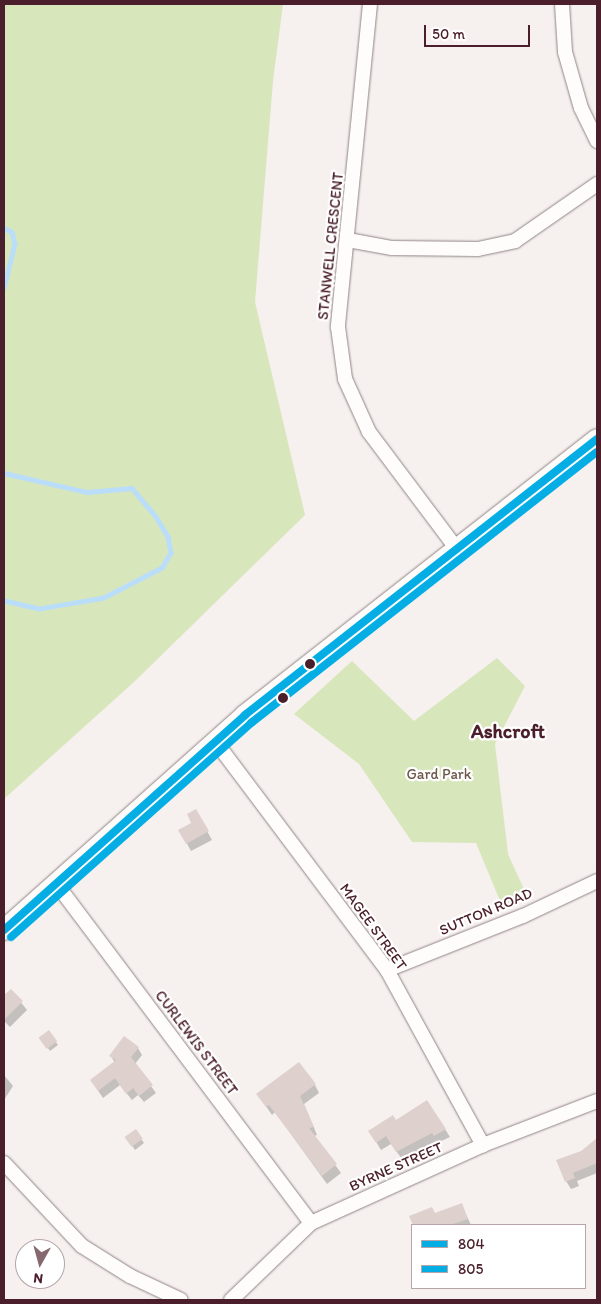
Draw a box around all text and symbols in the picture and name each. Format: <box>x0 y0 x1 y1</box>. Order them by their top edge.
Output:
scale bar <box>426 15 532 47</box>
text: 50 m <box>432 25 465 43</box>
street label: STANWELL CRESCENT <box>314 171 348 321</box>
unlabelled marker <box>305 659 315 669</box>
unlabelled marker <box>278 693 288 703</box>
district label: Ashcroft <box>471 719 545 743</box>
park label: Gard Park <box>406 766 472 784</box>
street label: MAGEE STREET <box>335 880 411 974</box>
street label: SUTTON ROAD <box>437 884 535 940</box>
street label: CURLEWIS STREET <box>151 987 241 1099</box>
street label: BYRNE STREET <box>346 1138 446 1196</box>
legend <box>411 1224 586 1289</box>
text: 804 <box>458 1235 484 1253</box>
north arrow <box>15 1239 65 1289</box>
text: 805 <box>458 1260 483 1278</box>
text: N <box>33 1269 44 1287</box>

